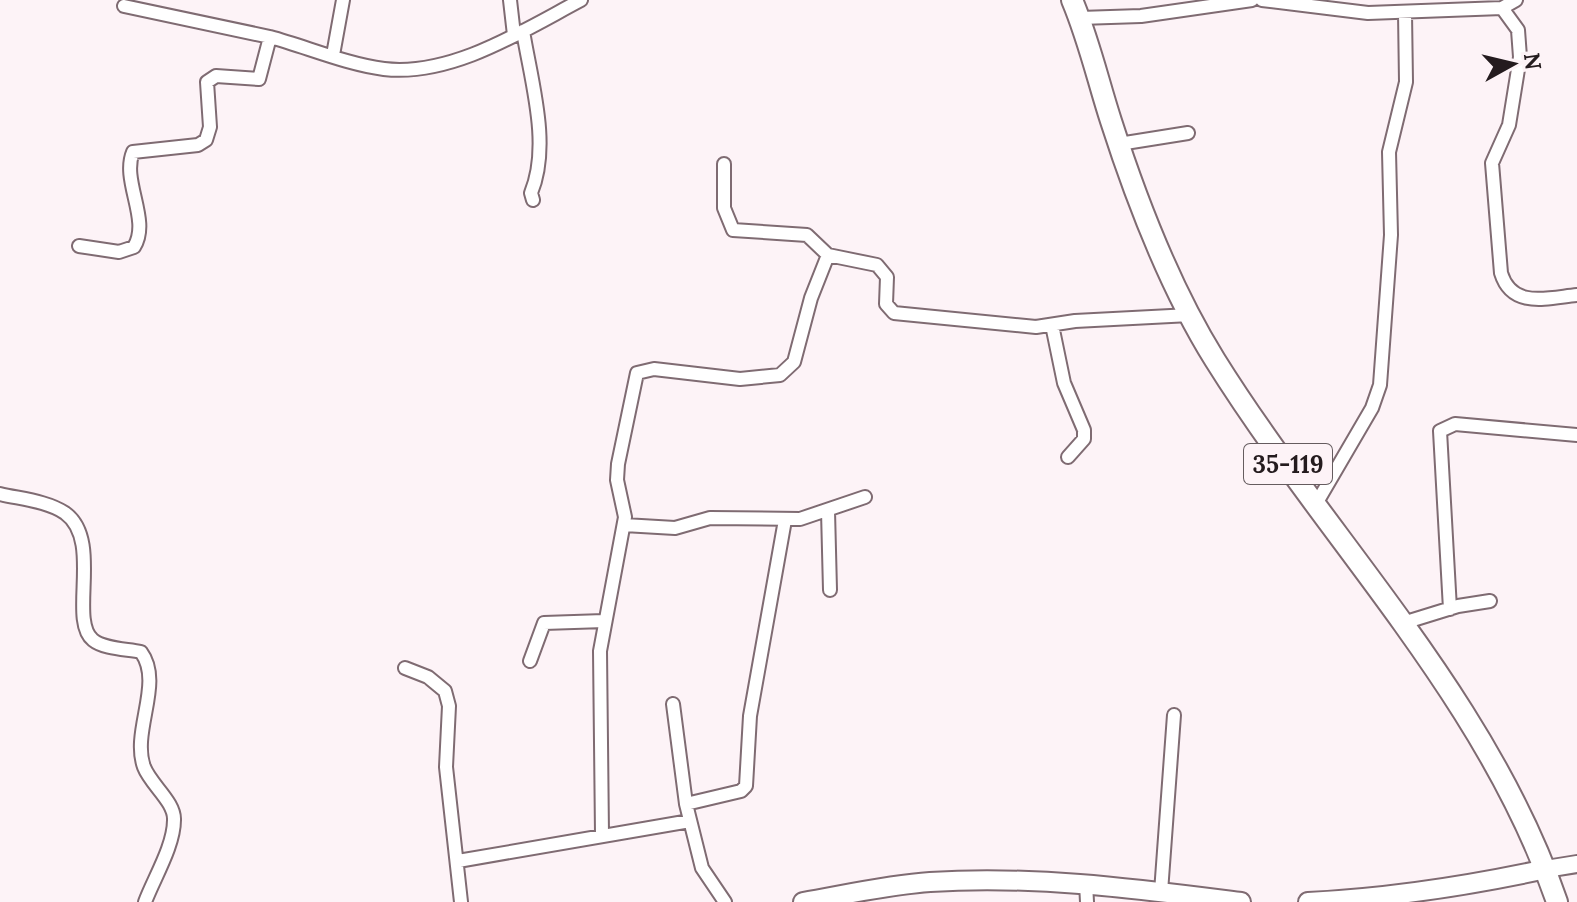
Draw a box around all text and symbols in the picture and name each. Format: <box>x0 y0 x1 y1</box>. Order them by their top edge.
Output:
north arrow <box>1473 24 1553 104</box>
text: N <box>1518 51 1548 72</box>
road number: 35-119 <box>1244 444 1332 484</box>

